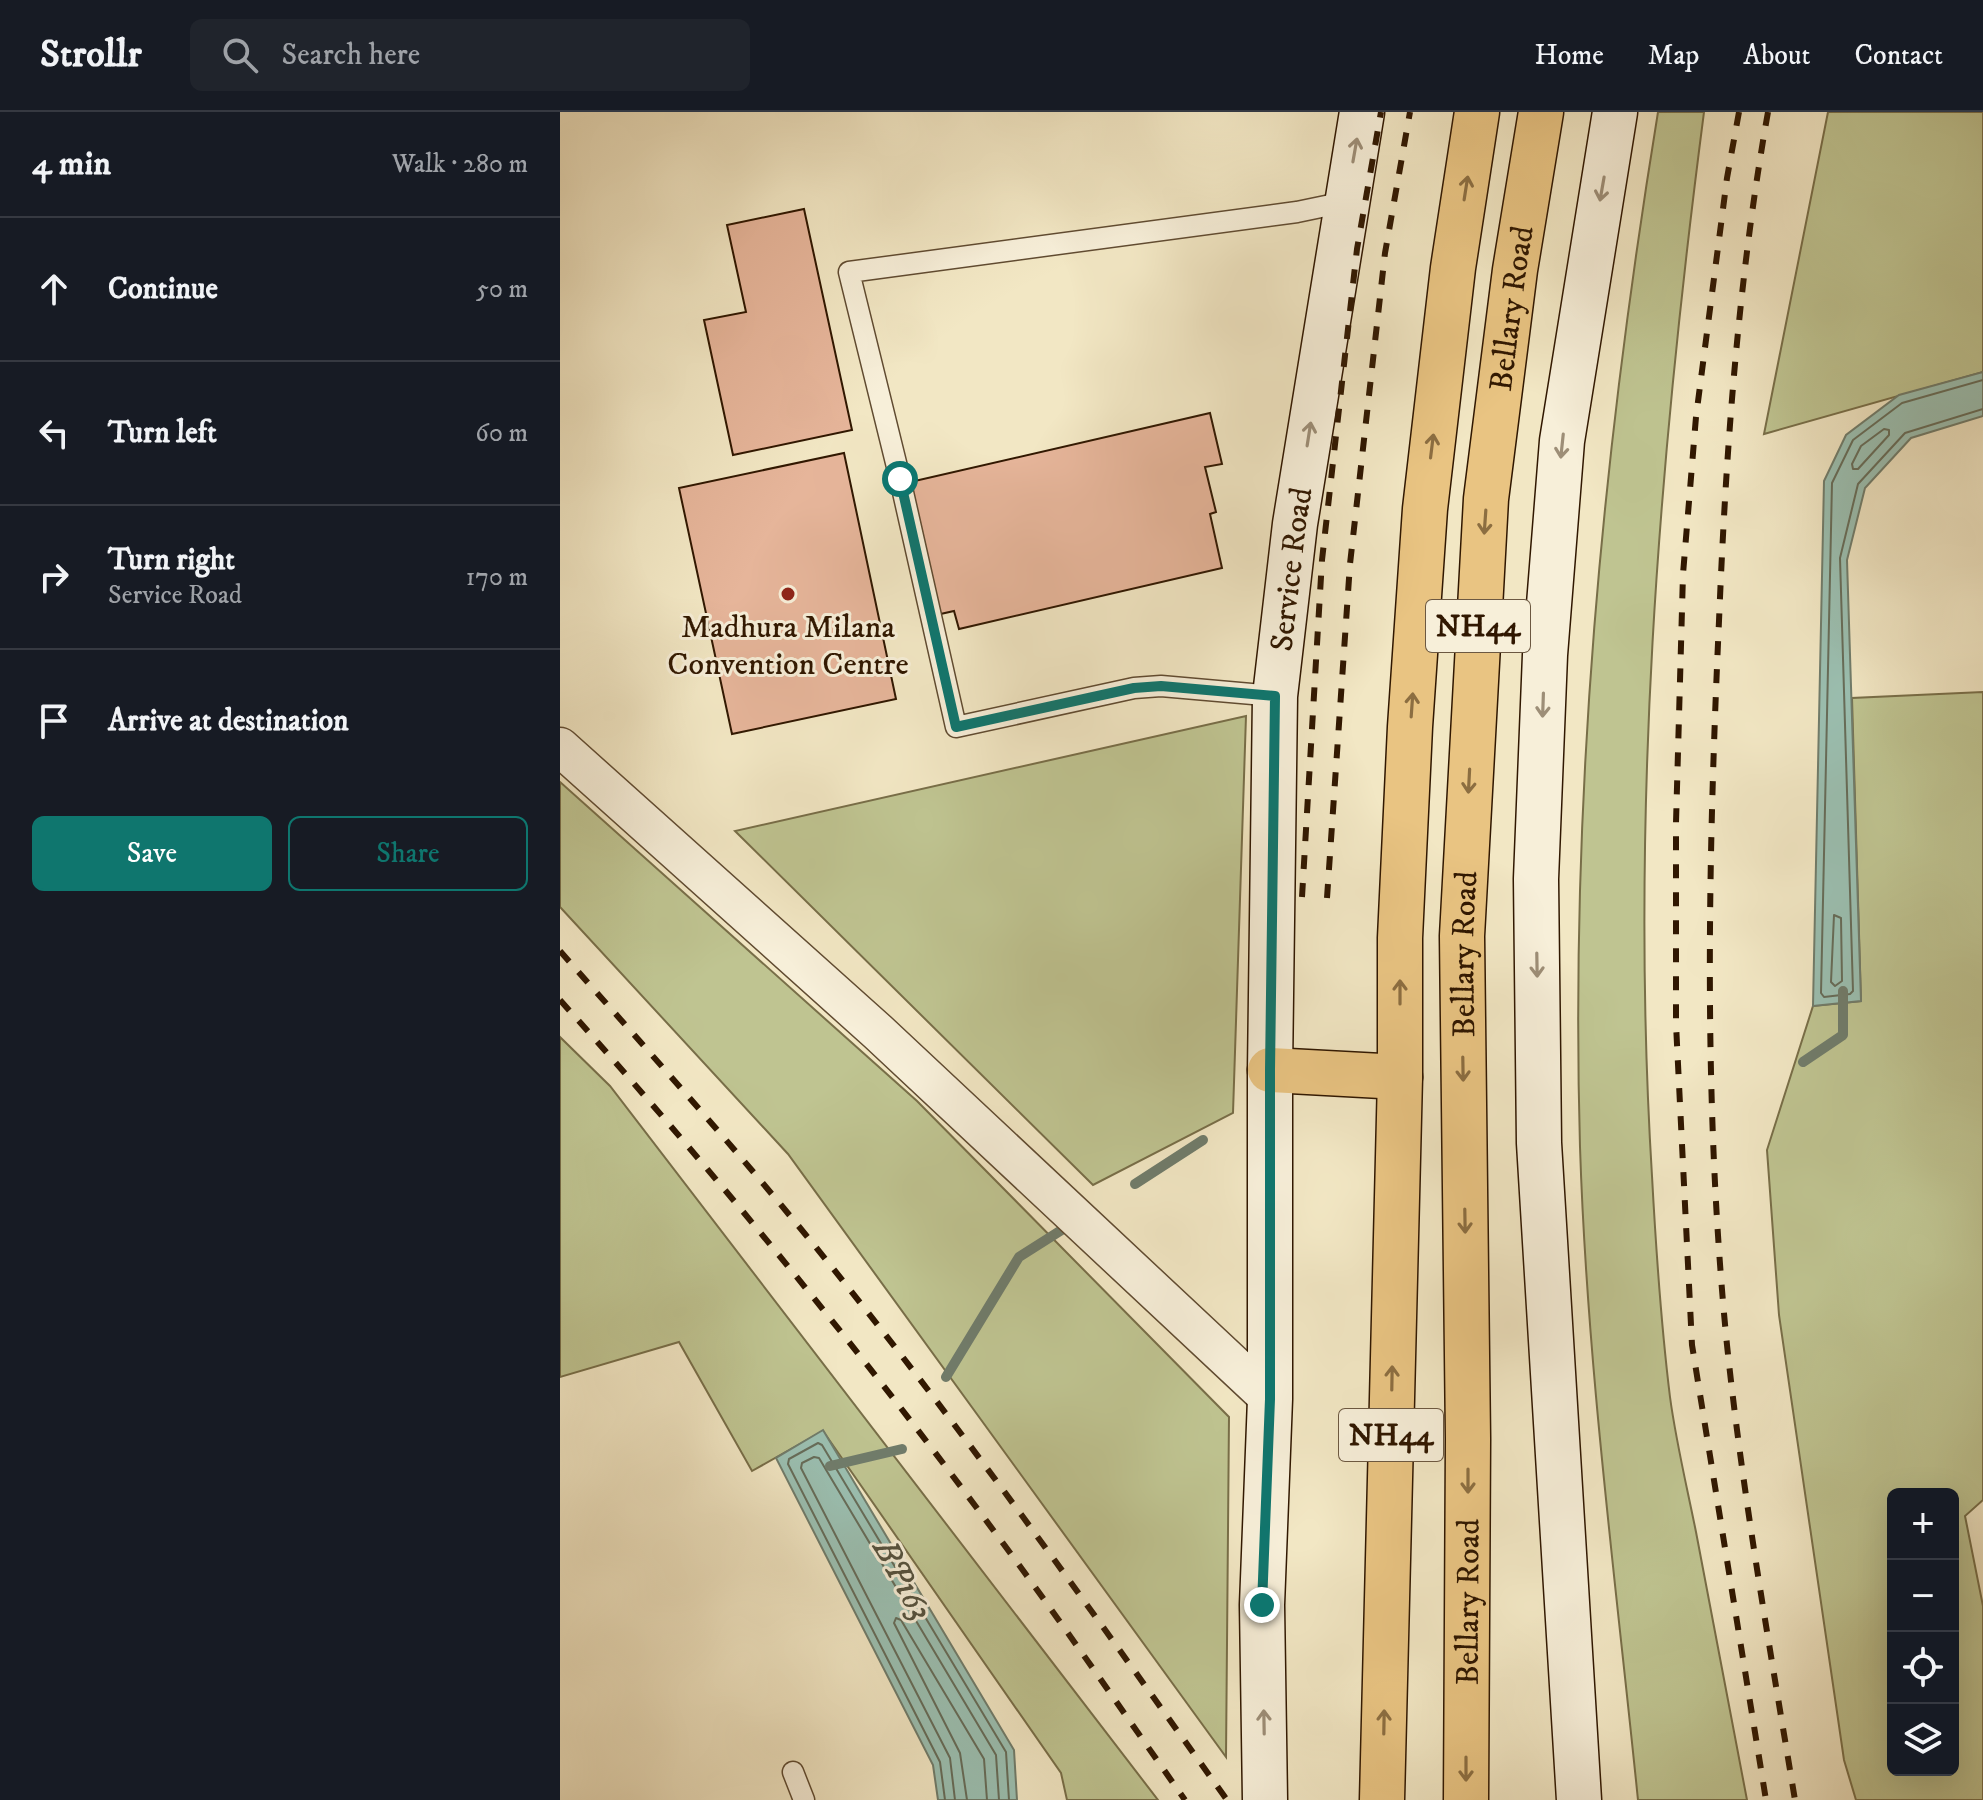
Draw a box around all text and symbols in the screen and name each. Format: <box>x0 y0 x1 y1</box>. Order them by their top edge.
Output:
search box <box>190 19 750 91</box>
text: Strollr <box>40 31 142 79</box>
icon: search <box>218 33 262 77</box>
text: Search here <box>282 37 420 74</box>
text: Home <box>1535 38 1604 73</box>
text: Map <box>1648 38 1699 73</box>
text: About <box>1743 38 1810 73</box>
text: Contact <box>1854 38 1943 73</box>
one-way arrow <box>1348 138 1363 163</box>
text: 4 min <box>32 143 111 185</box>
text: Walk · 280 m <box>392 148 528 181</box>
one-way arrow <box>1459 176 1474 201</box>
one-way arrow <box>1593 176 1608 201</box>
street label: Bellary Road <box>1482 223 1544 394</box>
icon: ahead <box>32 267 76 311</box>
text: Continue <box>108 271 218 308</box>
text: 50 m <box>476 273 528 306</box>
icon: left <box>32 411 76 455</box>
text: Turn left <box>108 415 217 452</box>
text: 60 m <box>475 417 528 450</box>
one-way arrow <box>1302 422 1317 448</box>
one-way arrow <box>1554 432 1569 459</box>
one-way arrow <box>1425 433 1440 460</box>
route start <box>882 461 918 497</box>
street label: Service Road <box>1262 484 1323 654</box>
one-way arrow <box>1477 508 1492 535</box>
text: Turn right <box>108 542 235 579</box>
icon: right <box>32 555 76 599</box>
text: 170 m <box>466 561 528 594</box>
text: Service Road <box>108 579 242 612</box>
marker: Madhura Milana Convention Centre <box>779 585 797 603</box>
road number: NH44 <box>1426 600 1530 652</box>
place label: Madhura Milana Convention Centre <box>667 608 909 685</box>
one-way arrow <box>1535 691 1550 718</box>
one-way arrow <box>1405 692 1420 719</box>
icon: arrive <box>32 699 76 743</box>
text: Arrive at destination <box>108 703 349 740</box>
one-way arrow <box>1461 767 1476 794</box>
button: Save <box>32 816 272 891</box>
button: Share <box>288 816 528 891</box>
street label: Bellary Road <box>1444 870 1488 1038</box>
one-way arrow <box>1529 951 1545 978</box>
one-way arrow <box>1392 979 1408 1006</box>
one-way arrow <box>1456 1055 1471 1082</box>
one-way arrow <box>1457 1207 1473 1234</box>
one-way arrow <box>1384 1365 1400 1392</box>
road number: NH44 <box>1339 1409 1443 1461</box>
one-way arrow <box>1460 1467 1476 1494</box>
map controls <box>1887 1488 1959 1776</box>
button: + <box>1887 1488 1959 1560</box>
street label: Bellary Road <box>1449 1519 1490 1685</box>
water label: BP163 <box>863 1531 941 1628</box>
button: − <box>1887 1560 1959 1632</box>
route end <box>1244 1587 1280 1623</box>
button: locate <box>1887 1632 1959 1704</box>
button: layers <box>1887 1704 1959 1776</box>
one-way arrow <box>1256 1709 1272 1736</box>
one-way arrow <box>1376 1709 1391 1736</box>
one-way arrow <box>1459 1755 1474 1782</box>

